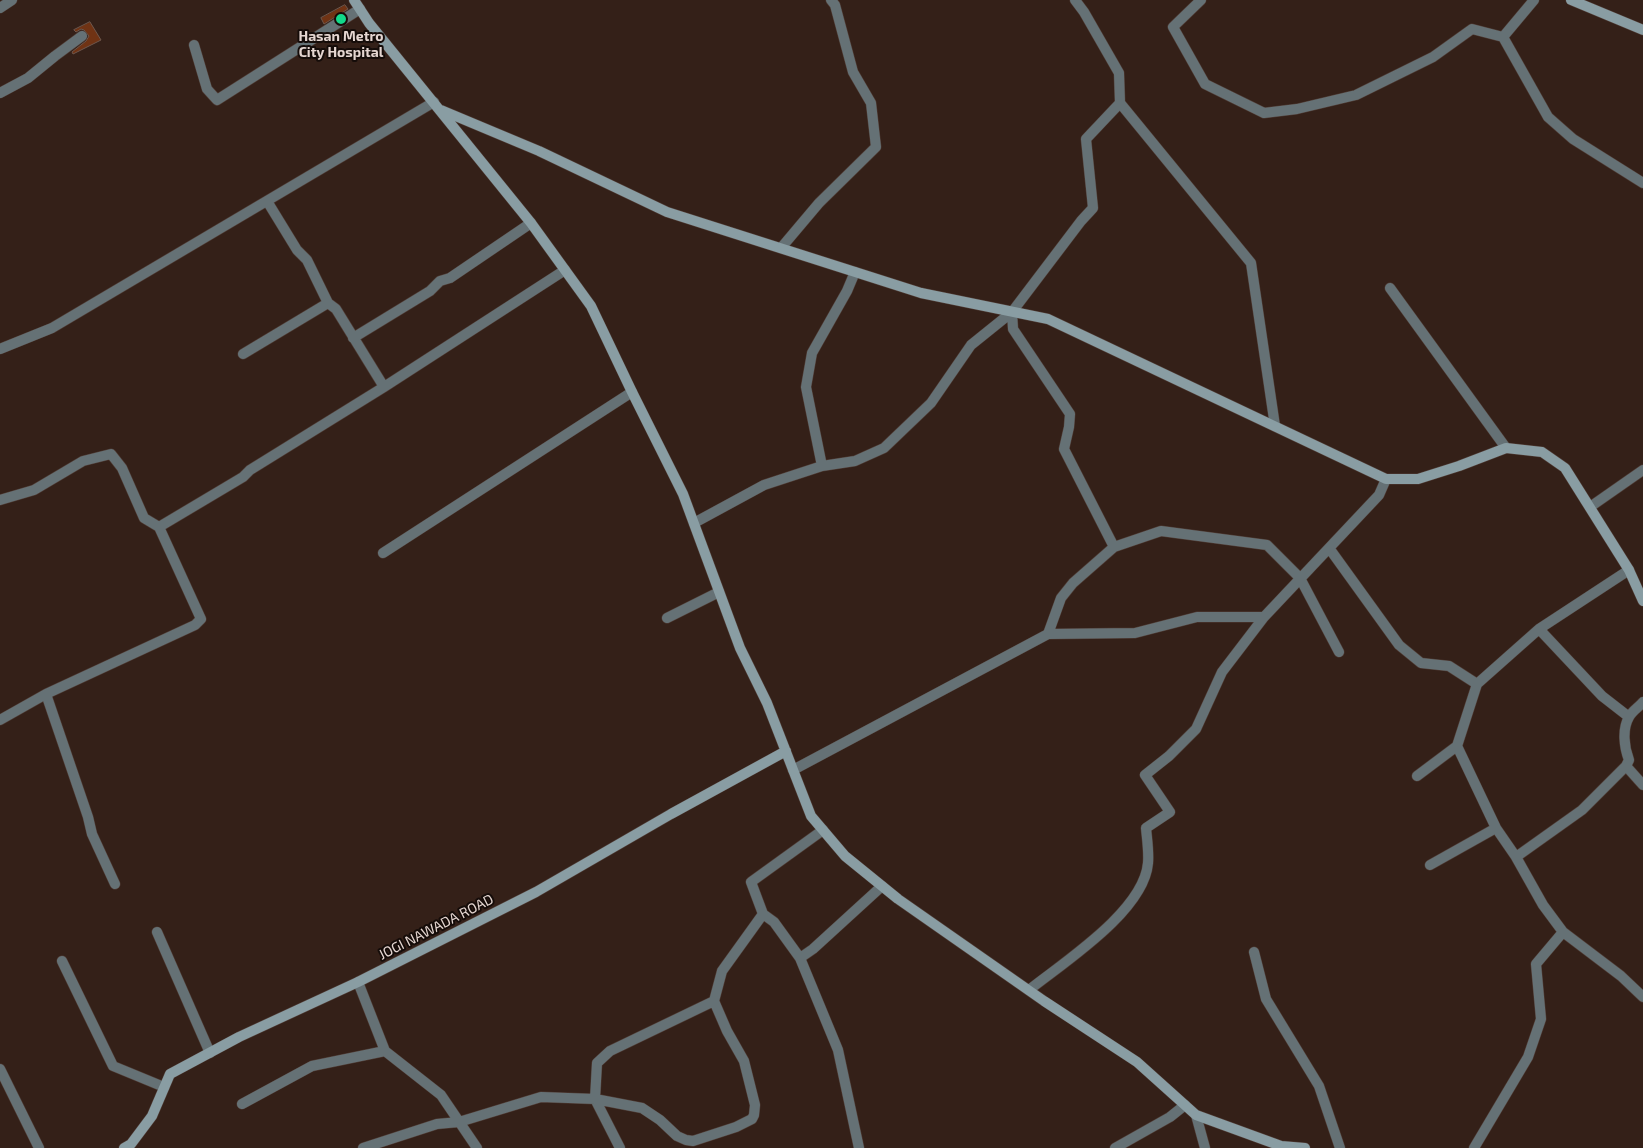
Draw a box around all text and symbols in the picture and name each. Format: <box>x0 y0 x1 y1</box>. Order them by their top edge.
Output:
marker: Hasan Metro City Hospital <box>334 12 348 26</box>
place label: Hasan Metro City Hospital <box>298 28 384 60</box>
street label: JOGI NAWADA ROAD <box>376 891 496 963</box>

